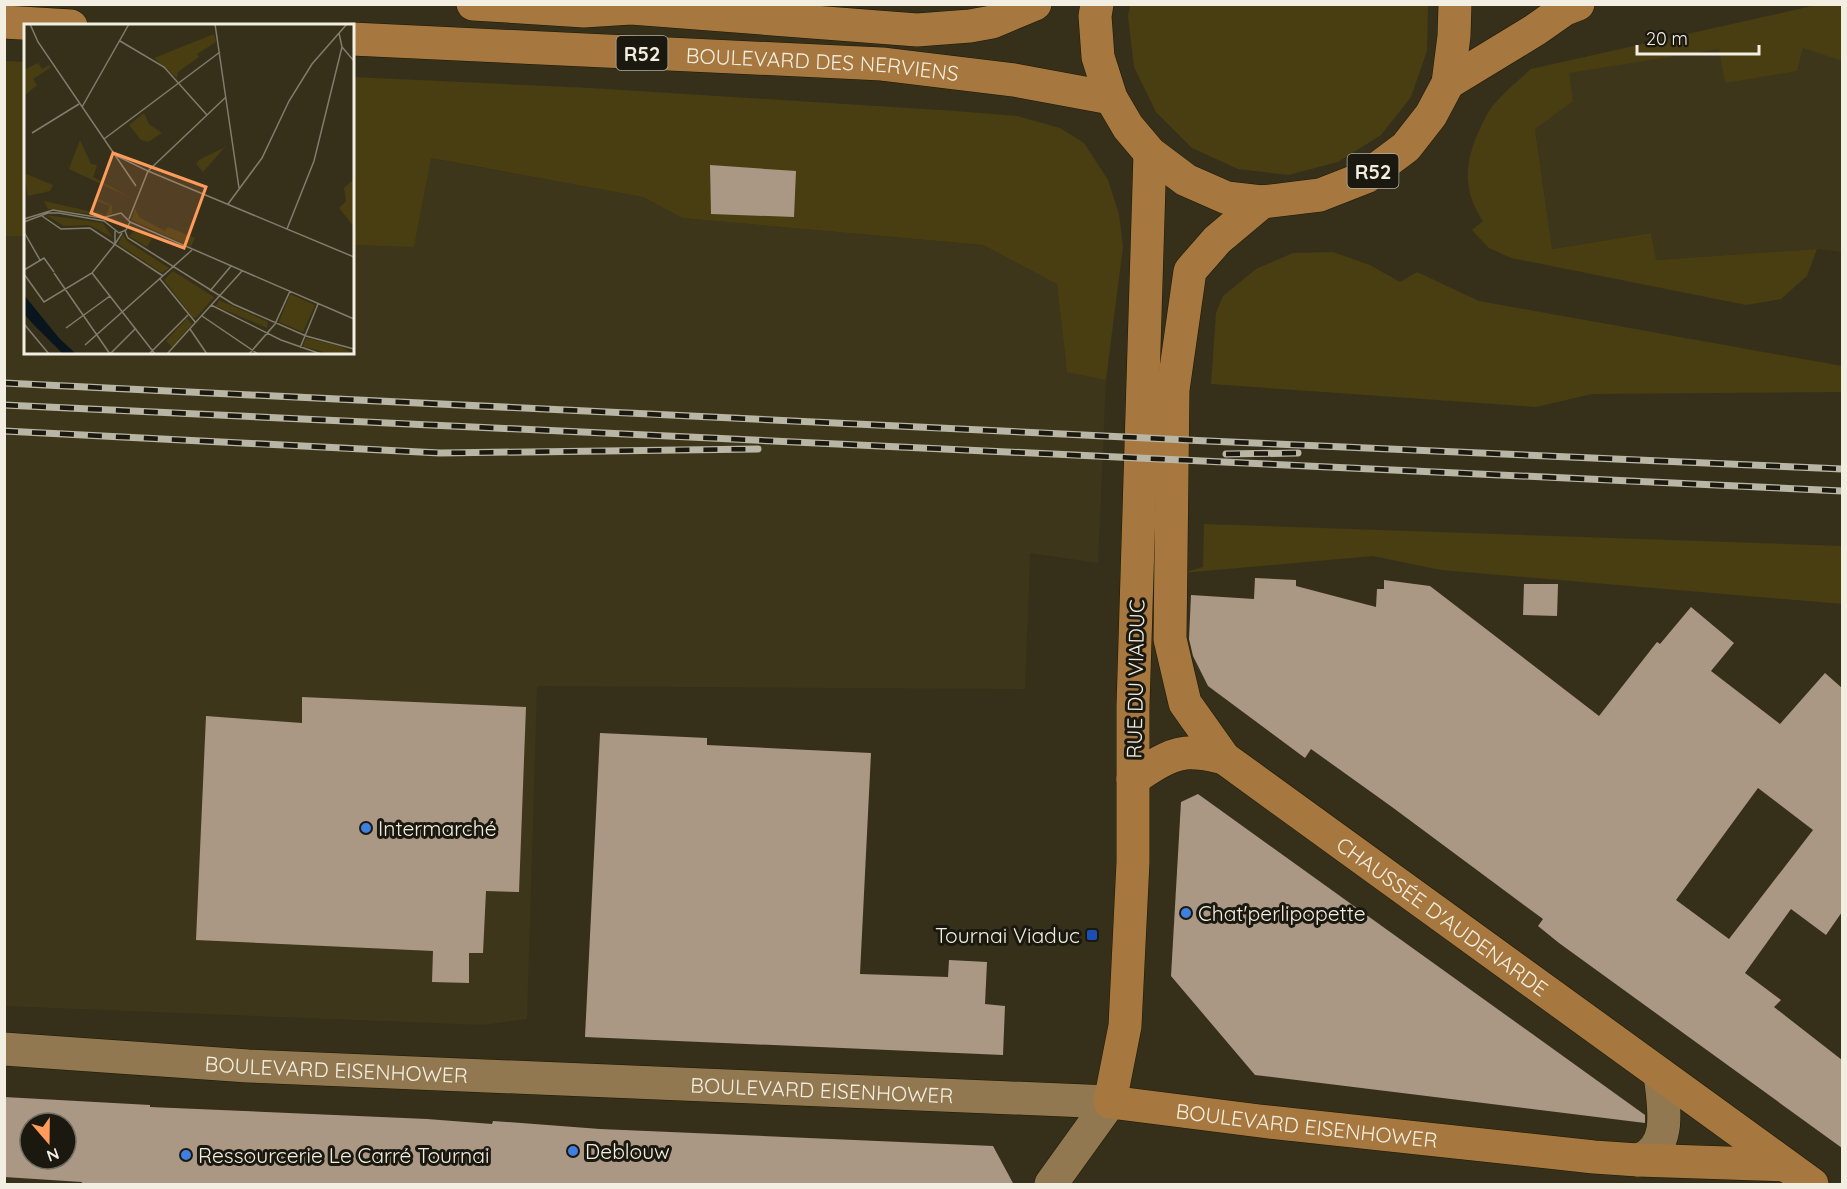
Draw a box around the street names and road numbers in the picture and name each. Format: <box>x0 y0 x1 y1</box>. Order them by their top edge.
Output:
road number: R52 <box>616 36 668 70</box>
street label: BOULEVARD DES NERVIENS <box>685 42 960 86</box>
road number: R52 <box>1348 154 1398 188</box>
street label: RUE DU VIADUC <box>1121 599 1149 759</box>
street label: CHAUSSÉE D'AUDENARDE <box>1332 831 1553 1001</box>
street label: BOULEVARD EISENHOWER <box>204 1050 468 1088</box>
street label: BOULEVARD EISENHOWER <box>690 1071 954 1108</box>
street label: BOULEVARD EISENHOWER <box>1174 1097 1439 1153</box>

